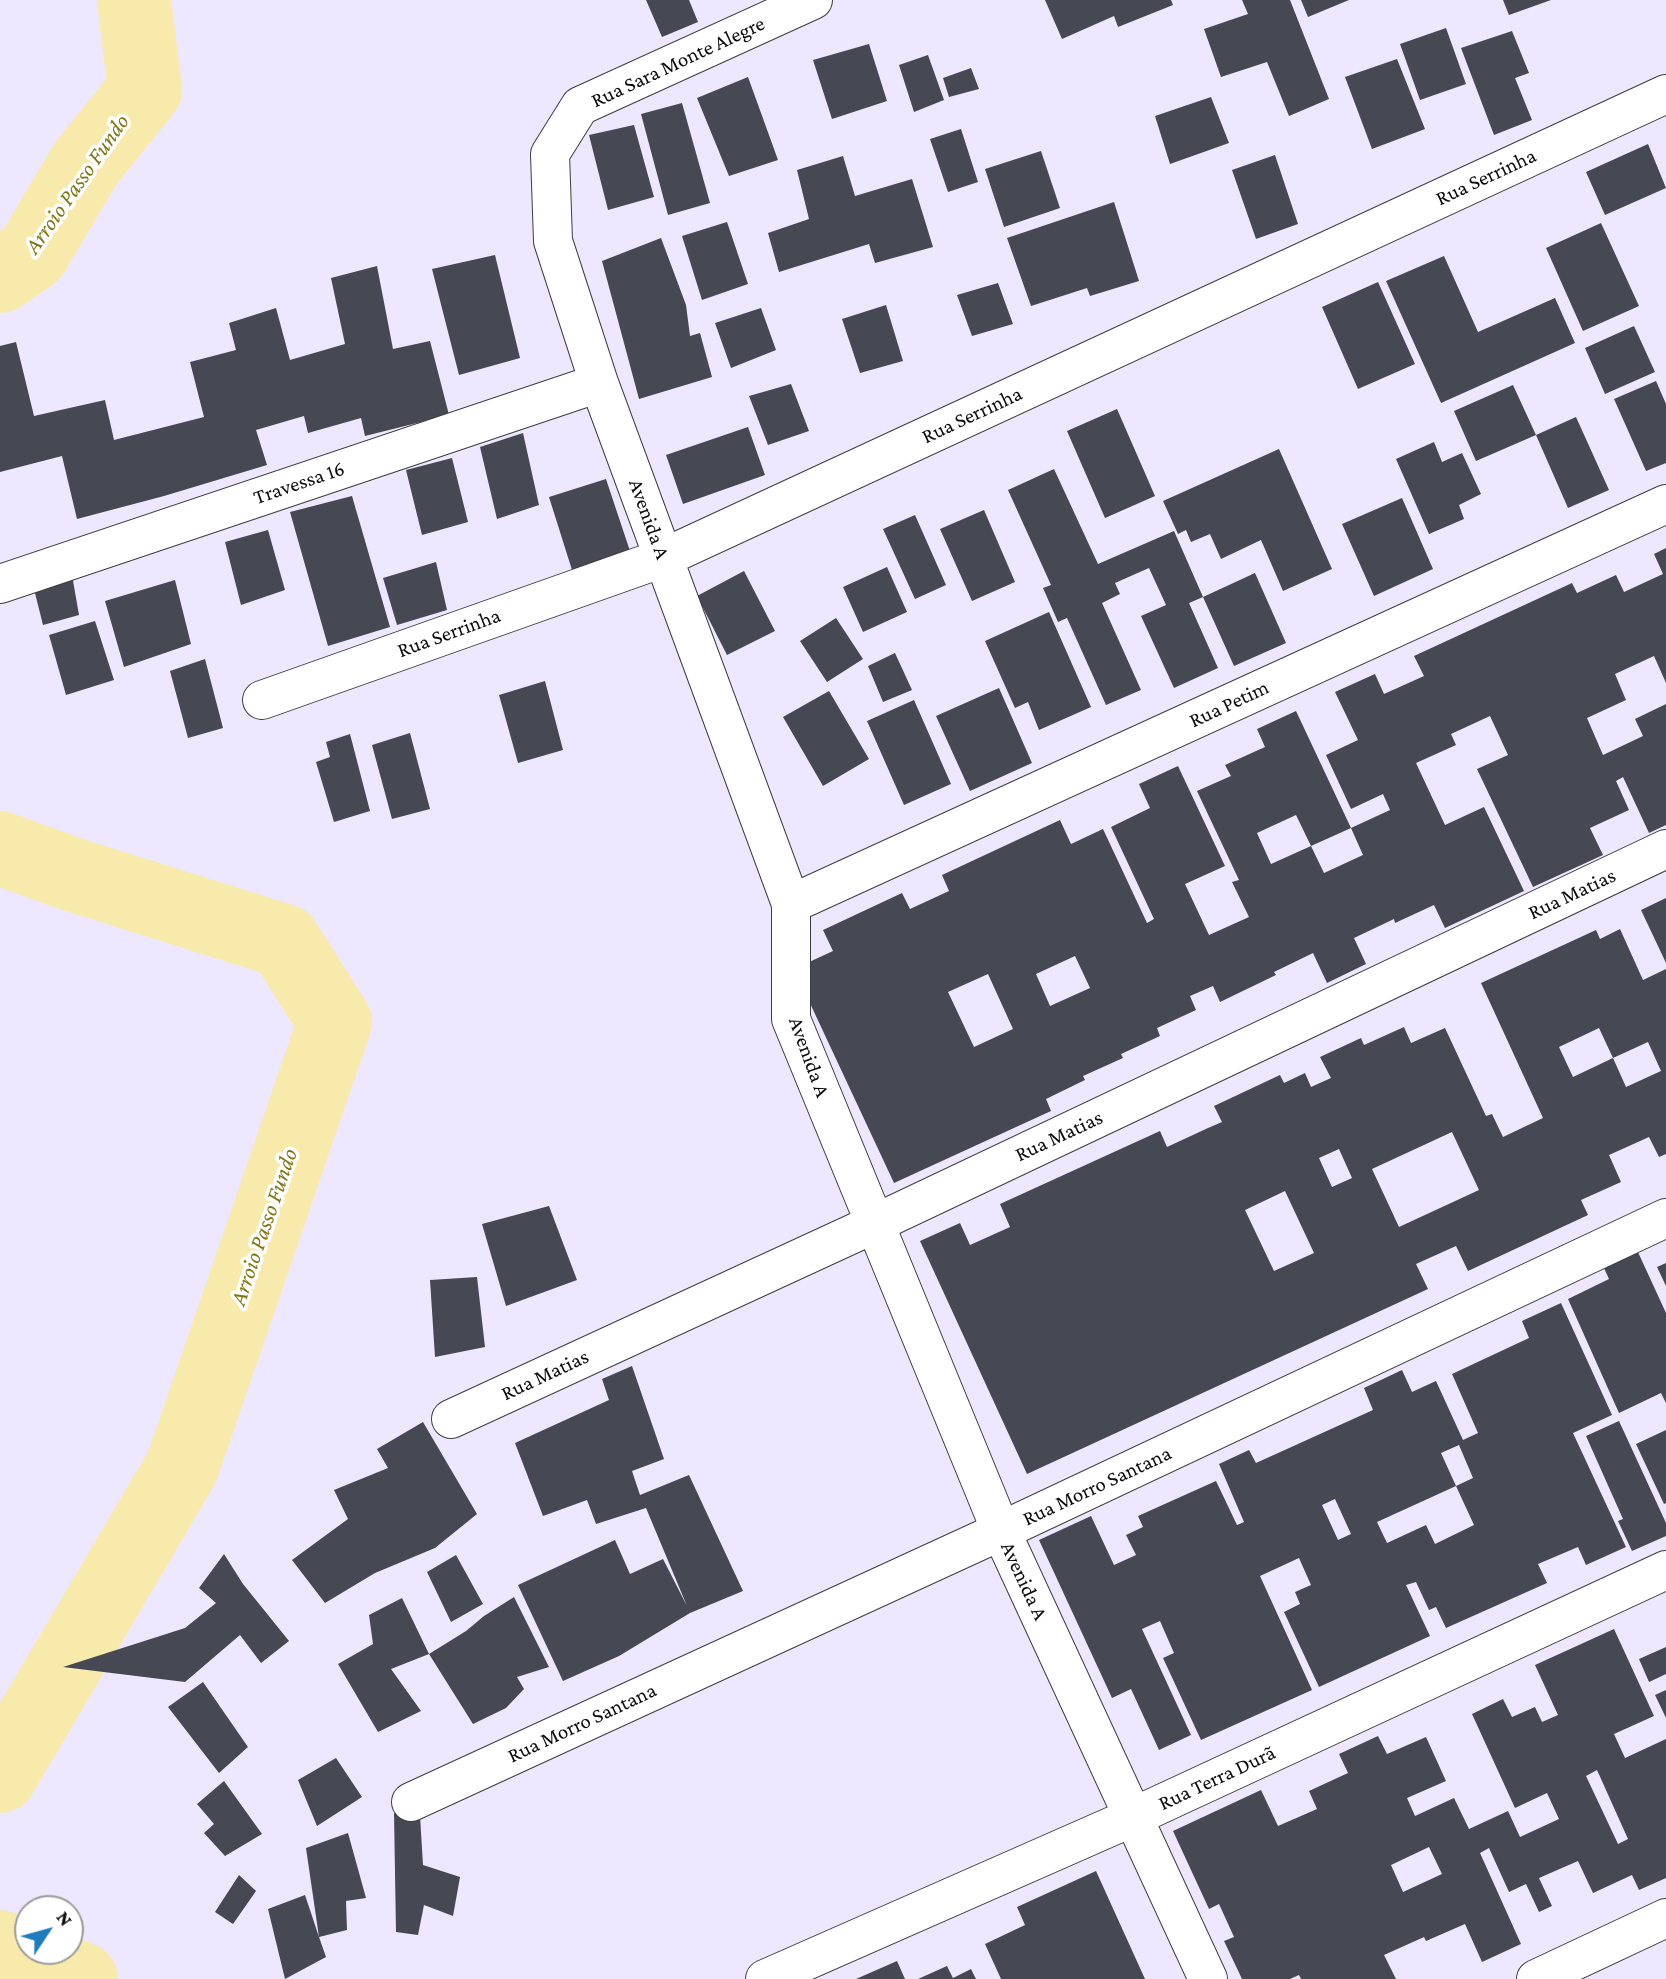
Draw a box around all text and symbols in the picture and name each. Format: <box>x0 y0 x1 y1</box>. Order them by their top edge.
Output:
street label: Rua Sara Monte Alegre <box>587 11 769 113</box>
water label: Arroio Passo Fundo <box>19 109 135 259</box>
street label: Rua Serrinha <box>1432 143 1540 211</box>
street label: Rua Serrinha <box>918 381 1026 449</box>
street label: Travessa 16 <box>250 456 348 510</box>
street label: Avenida A <box>623 475 675 563</box>
street label: Rua Serrinha <box>394 603 504 663</box>
street label: Rua Petim <box>1185 675 1273 733</box>
street label: Rua Matias <box>1524 863 1620 925</box>
street label: Avenida A <box>783 1013 835 1101</box>
street label: Rua Matias <box>1011 1105 1107 1167</box>
water label: Arroio Passo Fundo <box>224 1145 304 1309</box>
street label: Rua Matias <box>497 1344 593 1406</box>
street label: Rua Morro Santana <box>1019 1441 1175 1531</box>
street label: Avenida A <box>995 1538 1053 1624</box>
street label: Rua Morro Santana <box>504 1678 660 1768</box>
street label: Rua Terra Durã <box>1155 1740 1279 1816</box>
north arrow <box>14 1895 84 1965</box>
text: N <box>52 1907 77 1930</box>

